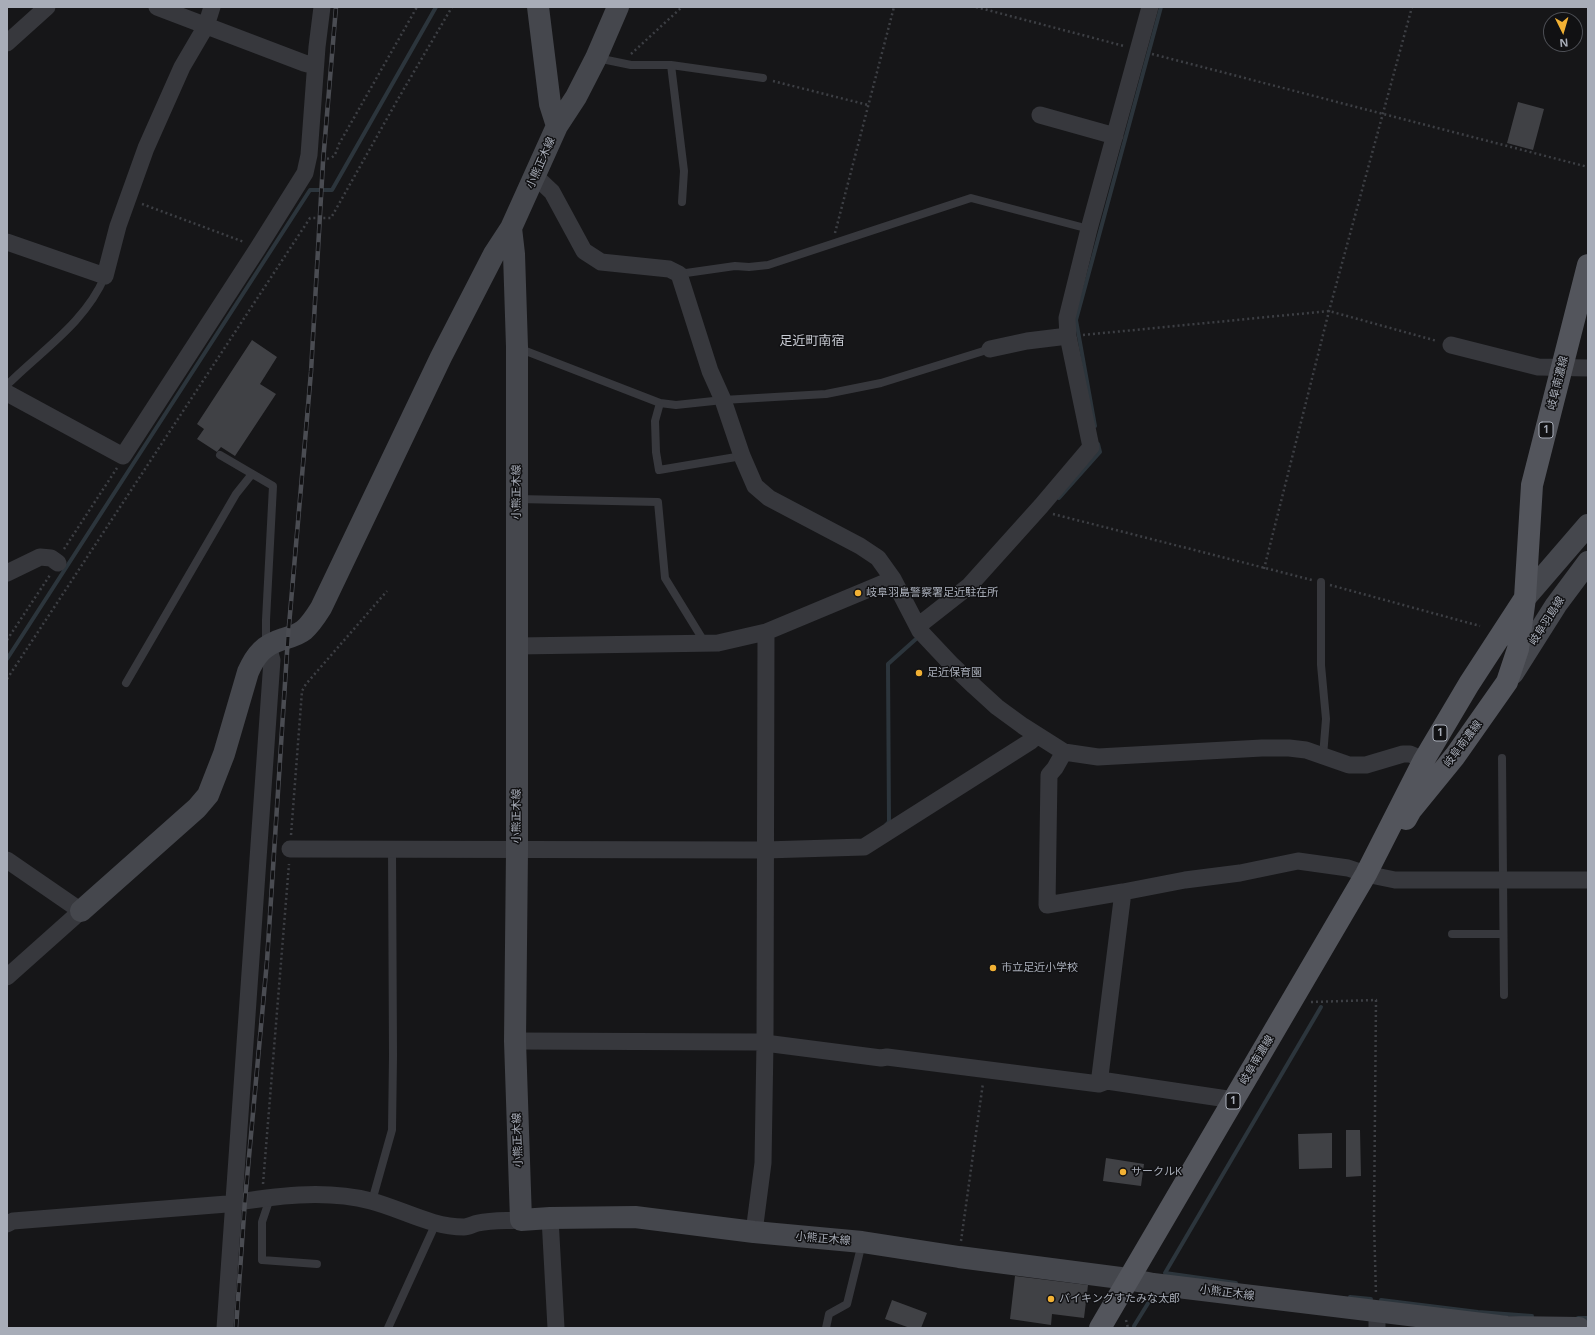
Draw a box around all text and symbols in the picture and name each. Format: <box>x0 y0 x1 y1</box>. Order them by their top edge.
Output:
north arrow <box>1543 12 1583 52</box>
text: N <box>1559 36 1569 51</box>
street label: 小熊正木線 <box>524 135 558 191</box>
district label: 足近町南宿 <box>780 333 844 349</box>
street label: 岐阜南濃線 <box>1545 355 1571 411</box>
road number: 1 <box>1539 422 1553 438</box>
street label: 小熊正木線 <box>510 465 524 519</box>
place label: 岐阜羽島警察署足近駐在所 <box>866 586 998 600</box>
marker: 岐阜羽島警察署足近駐在所 <box>853 588 863 598</box>
street label: 岐阜羽島線 <box>1526 594 1568 648</box>
place label: 足近保育園 <box>927 666 982 680</box>
marker: 足近保育園 <box>914 668 924 678</box>
street label: 岐阜南濃線 <box>1441 718 1485 770</box>
road number: 1 <box>1433 725 1447 741</box>
street label: 小熊正木線 <box>510 789 524 843</box>
place label: 市立足近小学校 <box>1001 961 1078 975</box>
marker: 市立足近小学校 <box>988 963 998 973</box>
street label: 岐阜南濃線 <box>1237 1033 1277 1087</box>
road number: 1 <box>1226 1093 1240 1109</box>
street label: 小熊正木線 <box>510 1112 526 1168</box>
place label: サークルK <box>1131 1165 1182 1179</box>
marker: サークルK <box>1118 1167 1128 1177</box>
street label: 小熊正木線 <box>795 1230 851 1248</box>
street label: 小熊正木線 <box>1199 1283 1255 1303</box>
place label: バイキングすたみな太郎 <box>1059 1292 1180 1306</box>
marker: バイキングすたみな太郎 <box>1046 1294 1056 1304</box>

